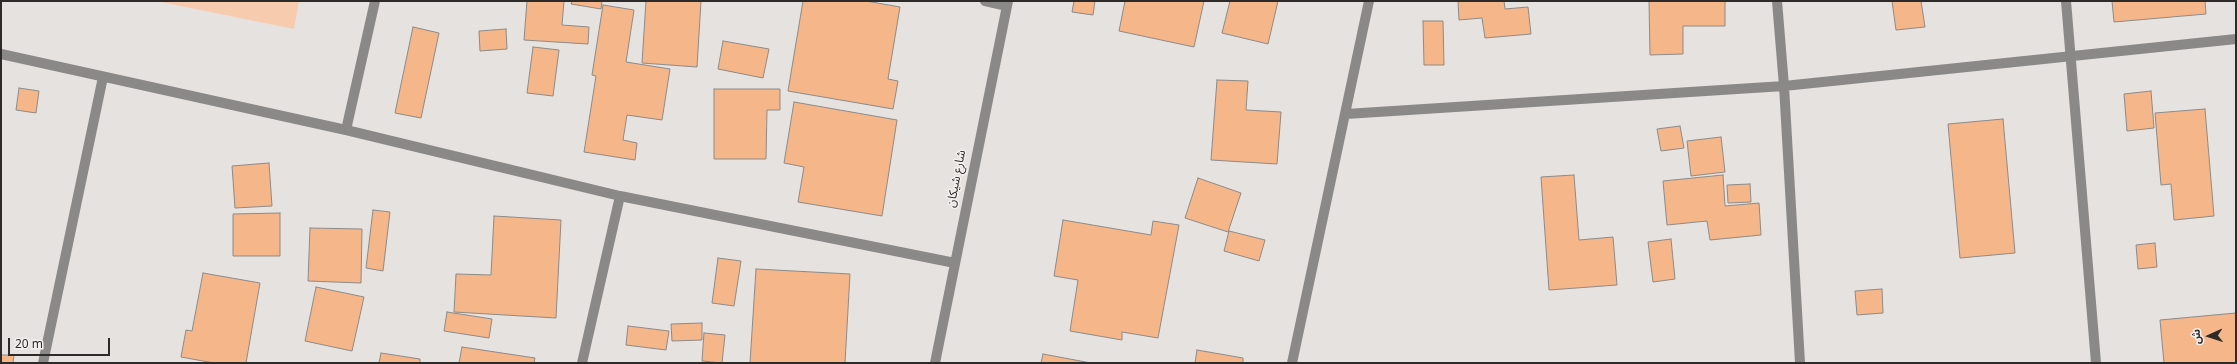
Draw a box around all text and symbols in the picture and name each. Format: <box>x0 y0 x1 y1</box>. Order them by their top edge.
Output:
street label: شارع شيكان <box>945 149 971 209</box>
north arrow <box>2189 316 2229 356</box>
text: ش <box>2185 329 2208 345</box>
scale bar <box>10 330 112 356</box>
text: 20 m <box>15 332 43 357</box>

